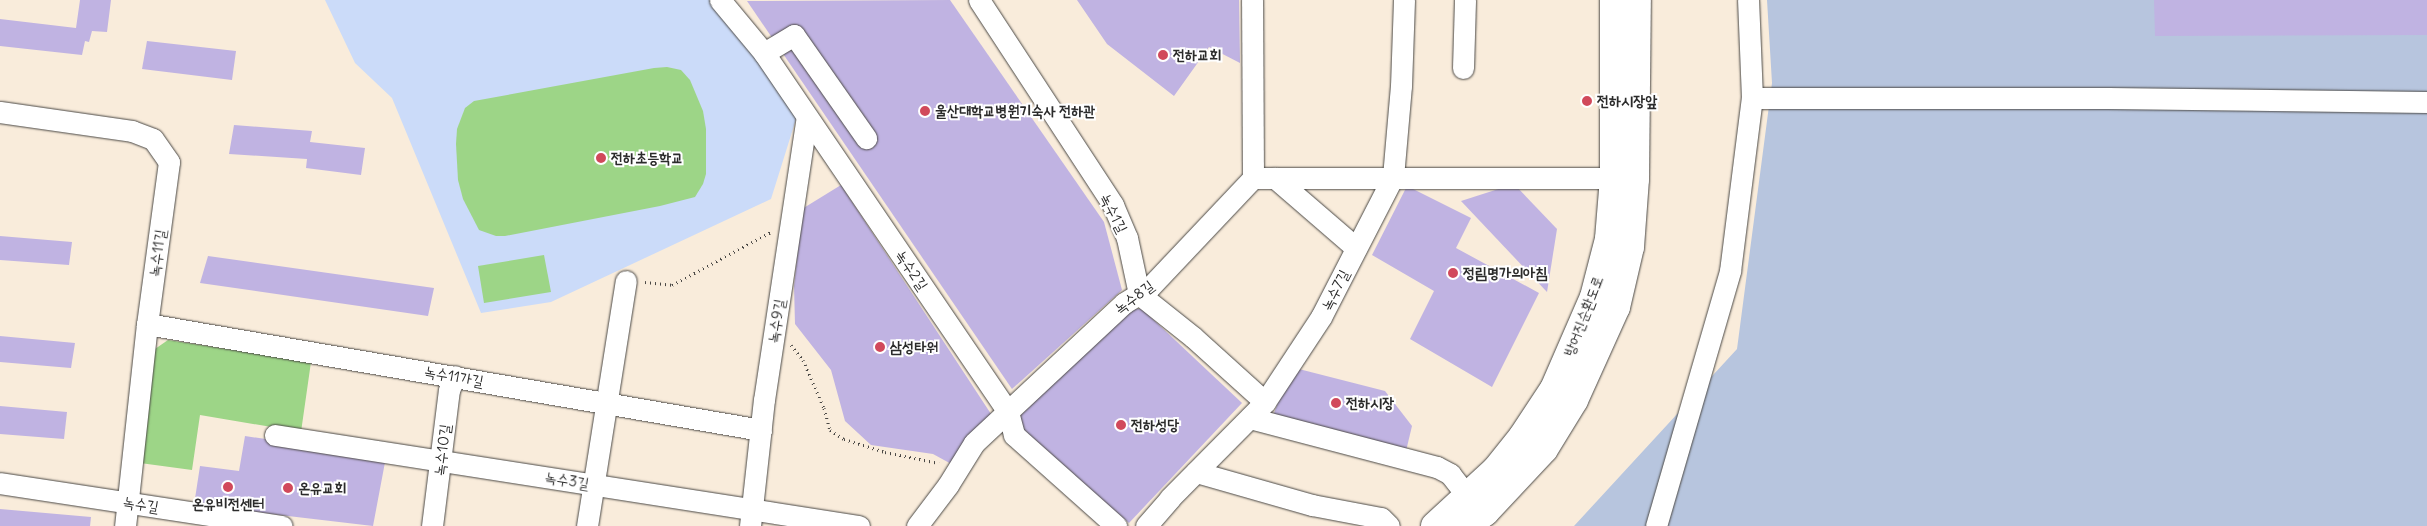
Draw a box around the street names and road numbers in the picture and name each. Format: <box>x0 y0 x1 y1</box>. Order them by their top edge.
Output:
street label: 녹수1길 <box>1096 190 1132 236</box>
street label: 녹수11길 <box>145 228 169 278</box>
street label: 녹수2길 <box>892 247 932 293</box>
street label: 녹수7길 <box>1317 267 1353 313</box>
street label: 방어진순환도로 <box>1559 273 1607 359</box>
street label: 녹수8길 <box>1111 276 1157 318</box>
street label: 녹수9길 <box>764 297 788 345</box>
street label: 녹수11가길 <box>423 362 485 390</box>
street label: 녹수10길 <box>430 423 454 477</box>
street label: 녹수3길 <box>544 468 590 492</box>
street label: 녹수길 <box>122 492 160 516</box>

